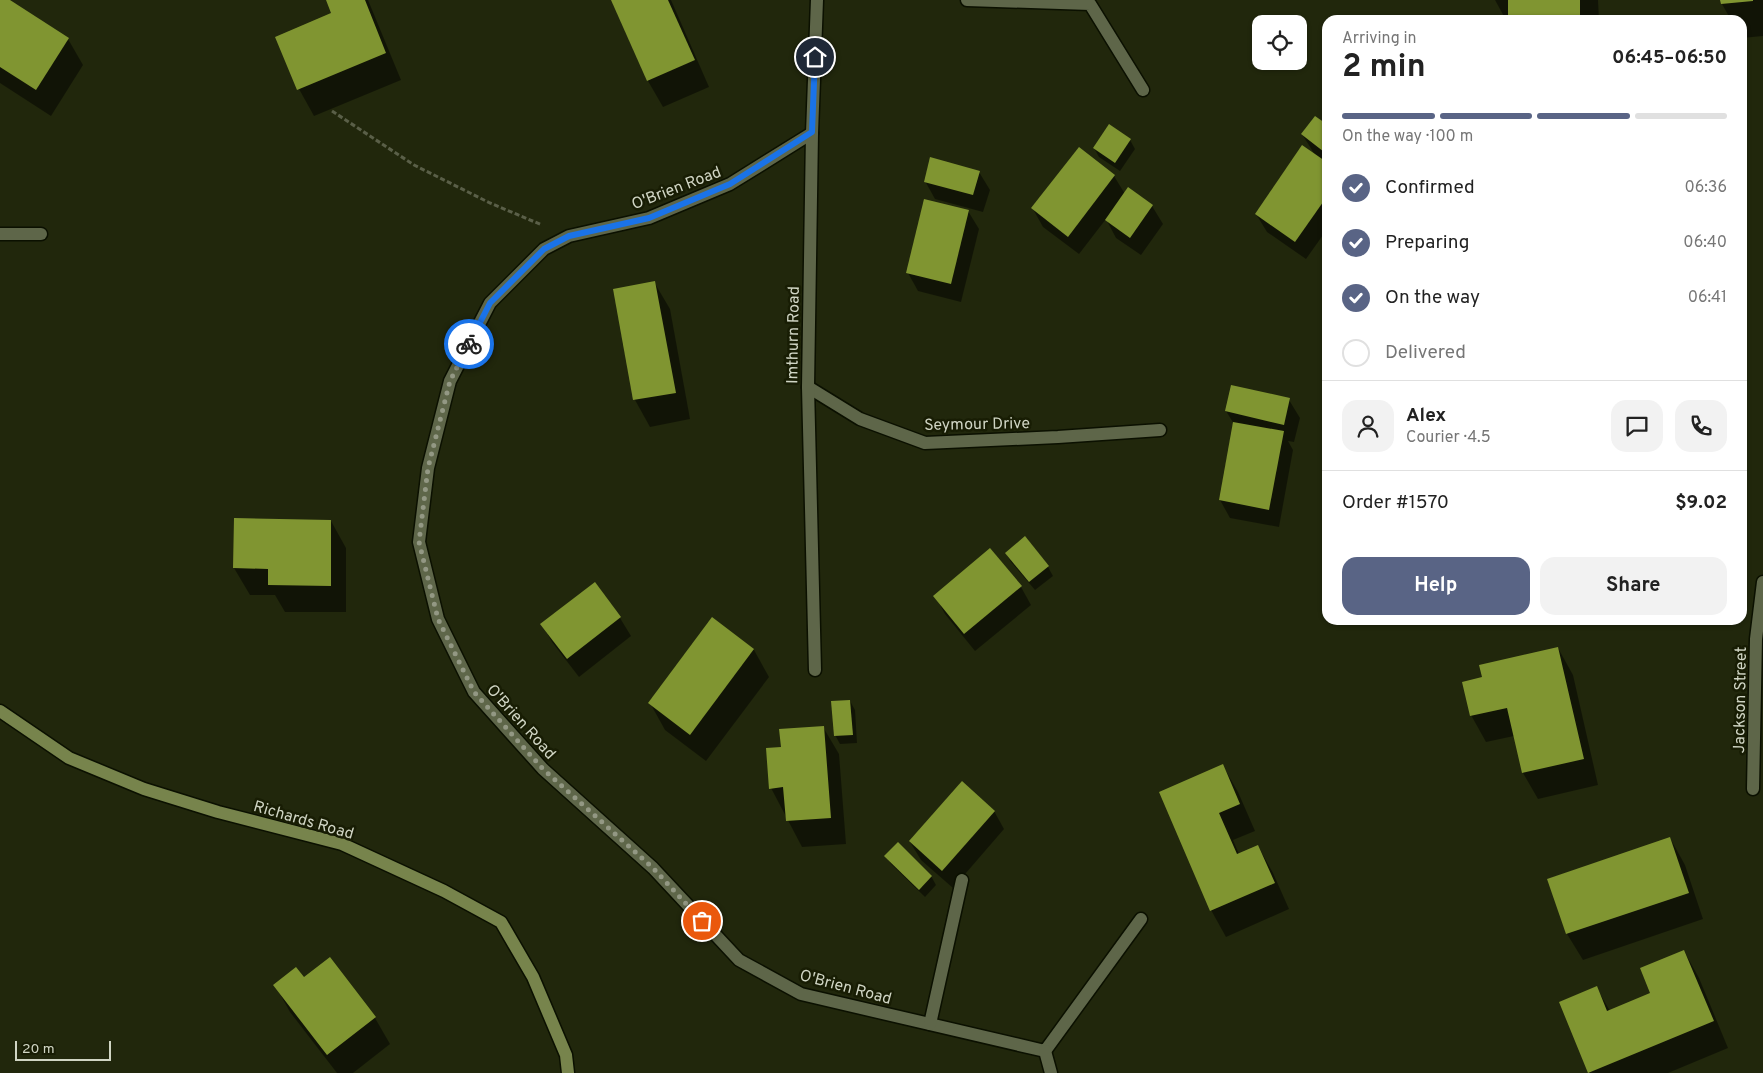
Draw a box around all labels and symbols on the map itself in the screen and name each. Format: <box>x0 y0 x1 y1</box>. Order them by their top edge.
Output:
pin <box>794 36 836 78</box>
street label: O'Brien Road <box>629 163 724 215</box>
street label: Imthurn Road <box>783 286 805 384</box>
courier <box>444 319 494 369</box>
street label: Seymour Drive <box>924 414 1030 436</box>
street label: Jackson Street <box>1730 647 1752 753</box>
street label: O'Brien Road <box>481 681 560 764</box>
street label: Richards Road <box>251 797 356 845</box>
pin <box>681 900 723 942</box>
street label: O'Brien Road <box>797 966 894 1010</box>
scale bar <box>15 1038 111 1061</box>

